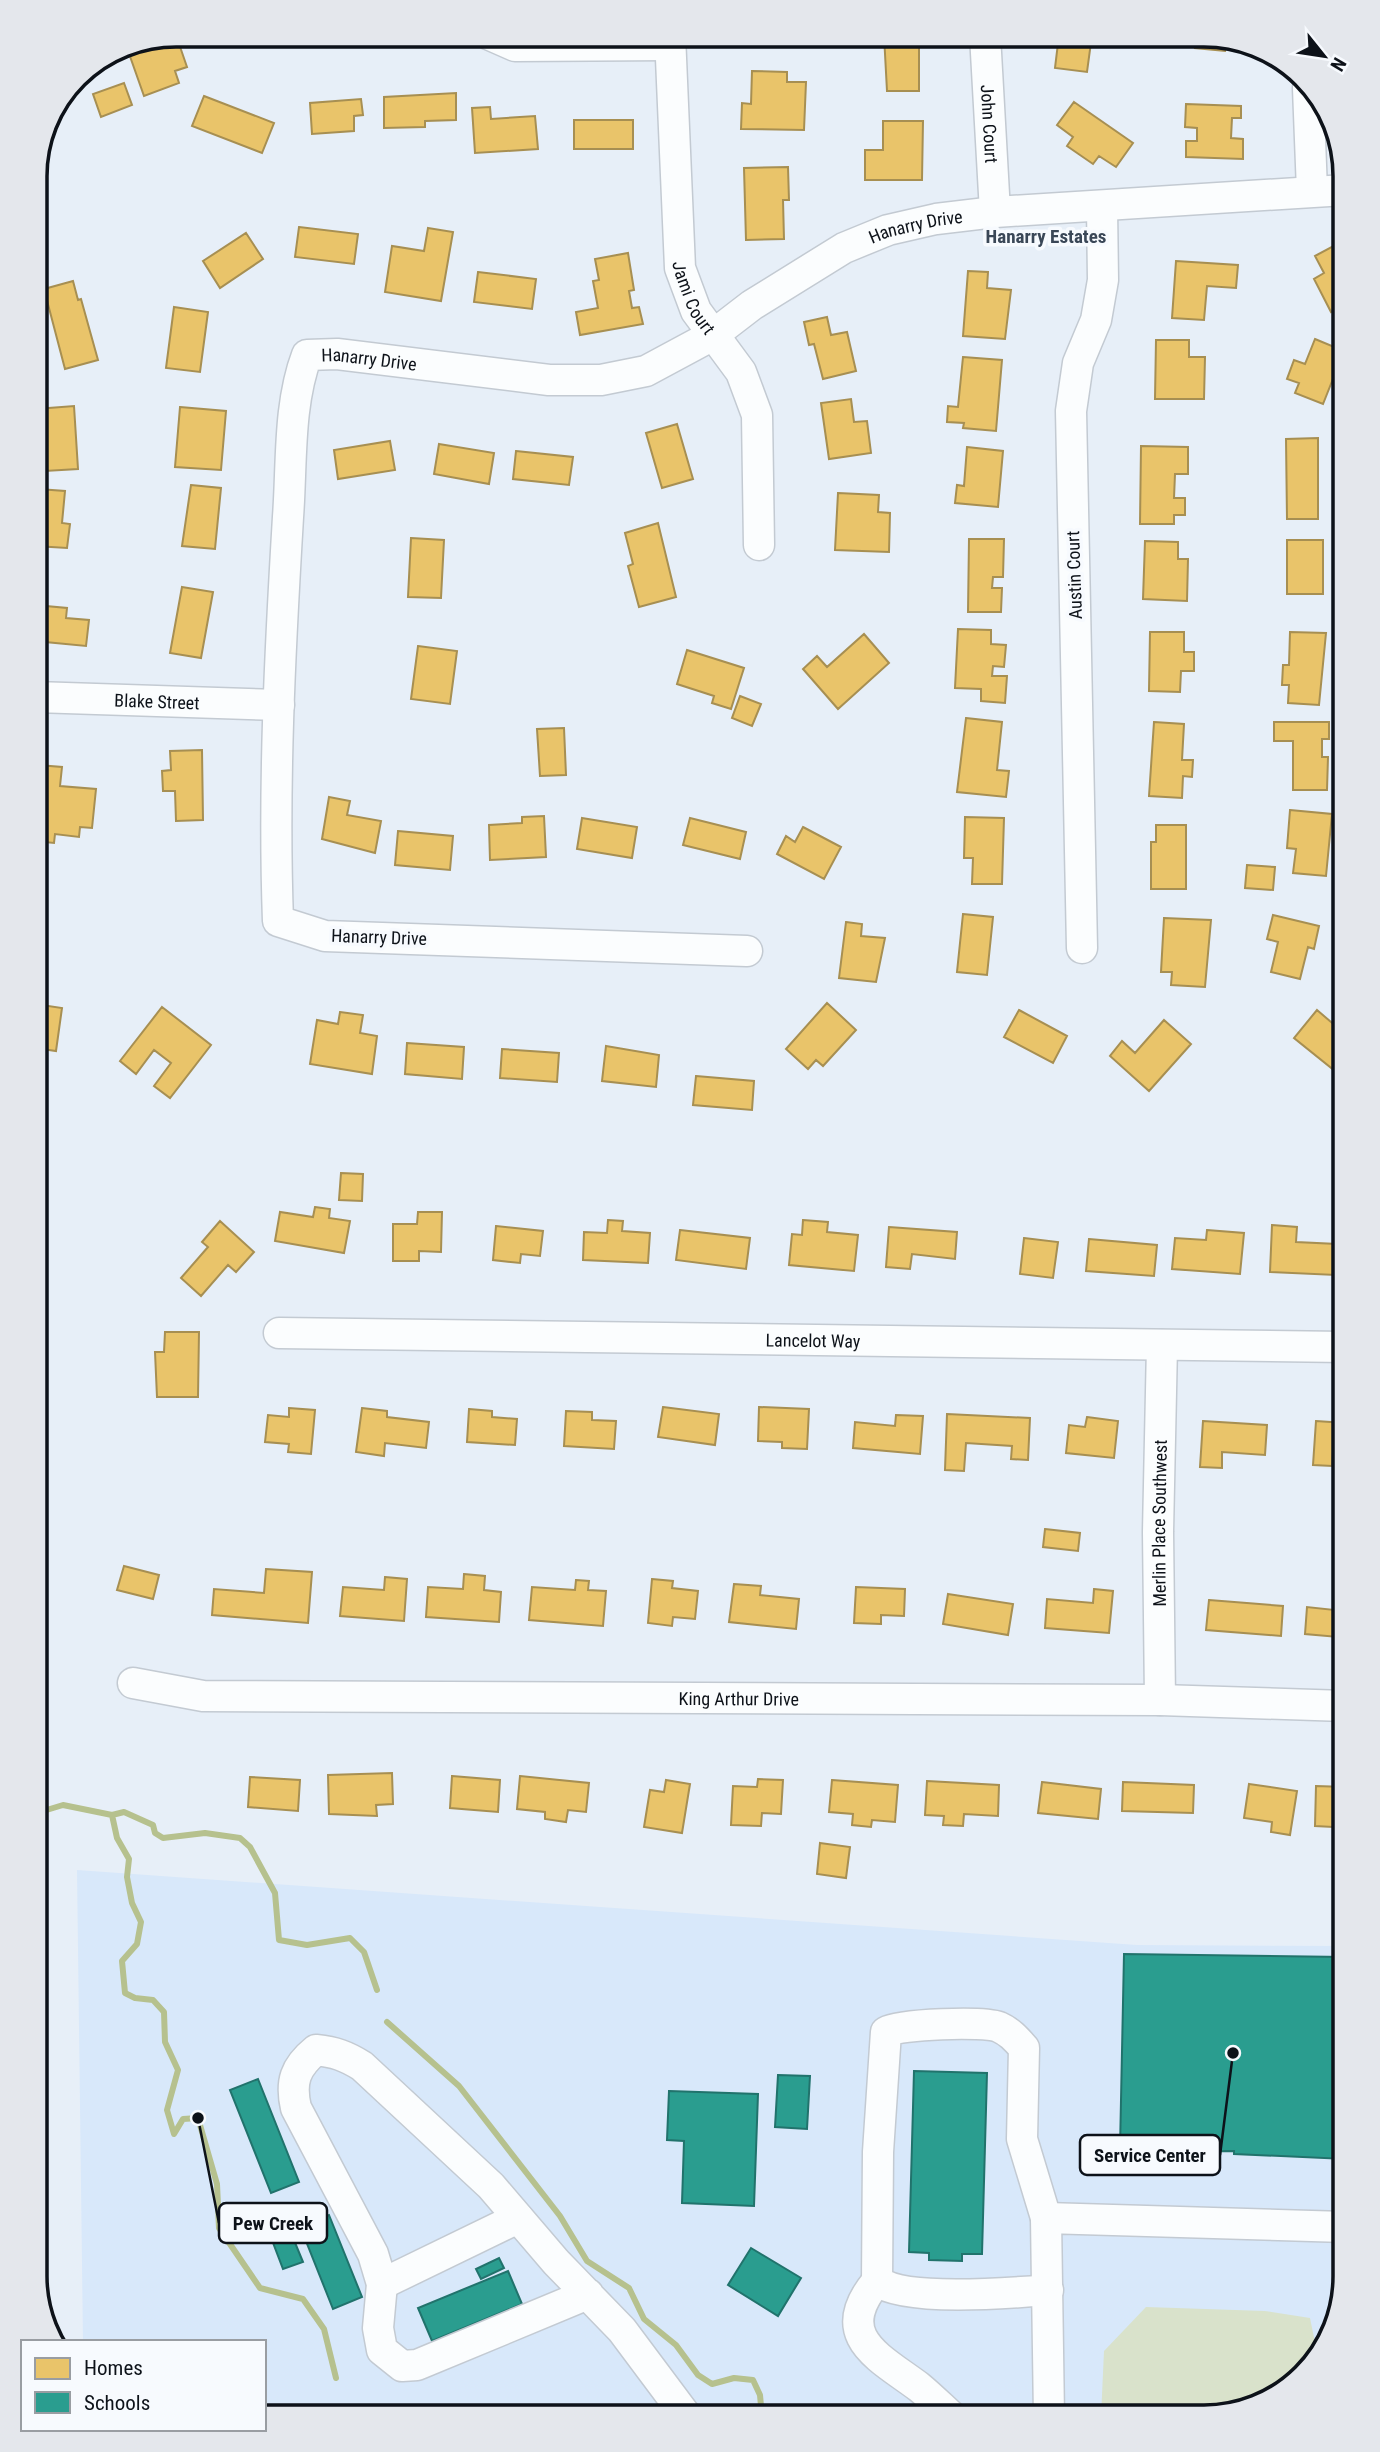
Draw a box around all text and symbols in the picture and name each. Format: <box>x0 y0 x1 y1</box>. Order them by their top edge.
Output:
north arrow <box>1289 21 1359 91</box>
text: N <box>1325 53 1351 75</box>
street label: John Court <box>977 84 1003 164</box>
street label: Hanarry Drive <box>865 205 964 247</box>
district label: Hanarry Estates <box>986 225 1106 248</box>
street label: Jami Court <box>669 261 720 338</box>
street label: Hanarry Drive <box>321 343 418 374</box>
street label: Austin Court <box>1062 530 1086 620</box>
street label: Blake Street <box>114 689 200 713</box>
street label: Hanarry Drive <box>331 925 427 949</box>
street label: Lancelot Way <box>765 1329 861 1351</box>
street label: Merlin Place Southwest <box>1147 1439 1170 1607</box>
street label: King Arthur Drive <box>679 1687 799 1709</box>
callout: Service Center <box>1080 2135 1220 2175</box>
text: Service Center <box>1094 2144 1206 2167</box>
callout: Pew Creek <box>219 2203 327 2243</box>
text: Pew Creek <box>233 2212 314 2235</box>
legend <box>21 2340 266 2431</box>
text: Homes <box>84 2356 143 2380</box>
text: Schools <box>84 2391 150 2415</box>

